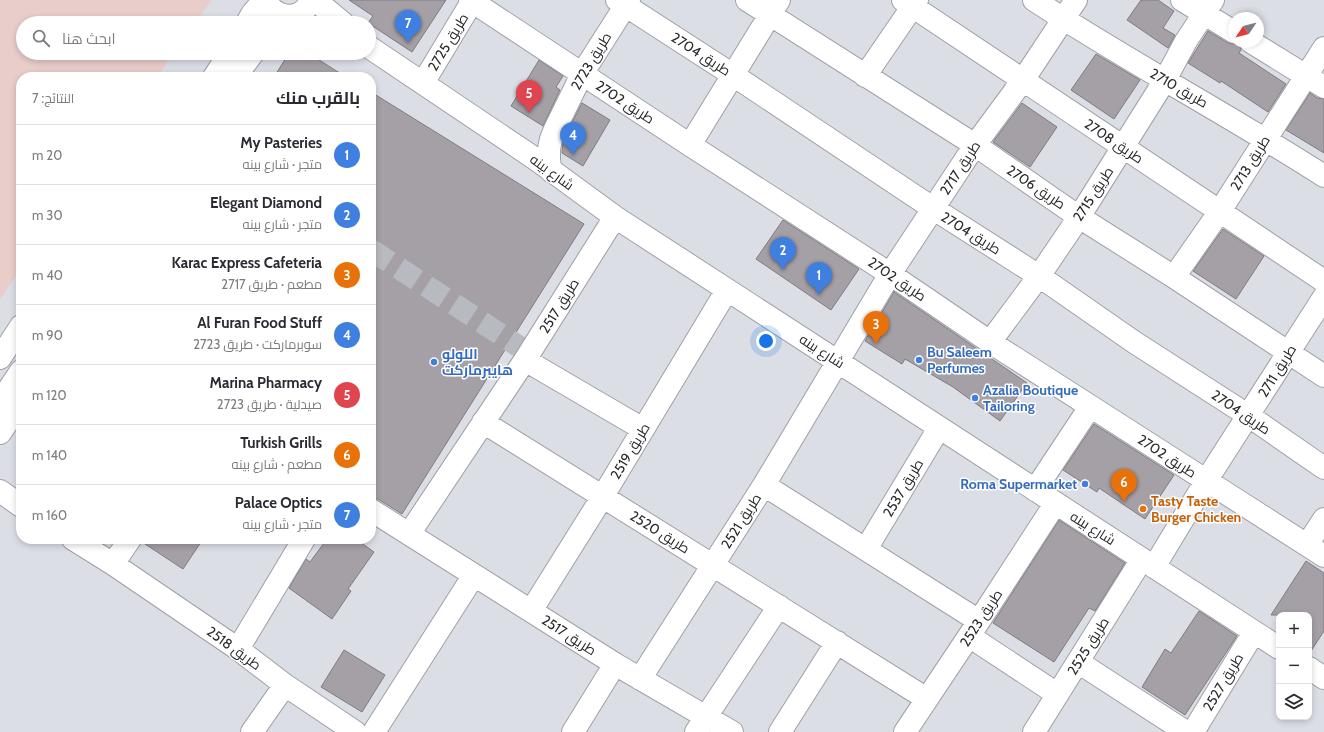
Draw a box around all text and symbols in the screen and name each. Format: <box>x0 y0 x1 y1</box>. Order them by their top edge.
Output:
pin: 7 <box>395 10 421 43</box>
street label: طريق 2725 <box>424 10 472 74</box>
north arrow <box>1228 12 1264 48</box>
search box <box>16 16 376 60</box>
icon: search <box>30 27 52 49</box>
street label: طريق 2704 <box>668 28 734 80</box>
street label: طريق 2723 <box>567 29 615 93</box>
text: ابحث هنا <box>62 30 116 48</box>
street label: طريق 2710 <box>1147 64 1211 112</box>
street label: طريق 2702 <box>592 76 658 128</box>
pin: 5 <box>516 80 542 113</box>
text: بالقرب منك <box>276 88 360 108</box>
text: النتائج: 7 <box>32 90 74 106</box>
street label: طريق 2708 <box>1081 115 1147 167</box>
pin: 4 <box>560 122 586 155</box>
street label: طريق 2713 <box>1226 132 1274 194</box>
text: My Pasteries <box>240 134 322 152</box>
street label: طريق 2717 <box>936 137 984 199</box>
text: 20 m <box>32 147 62 163</box>
text: 1 <box>345 147 349 163</box>
street label: شارع بينه <box>526 150 578 194</box>
text: متجر · شارع بينه <box>242 156 322 172</box>
street label: طريق 2706 <box>1003 161 1069 213</box>
street label: طريق 2715 <box>1069 163 1117 225</box>
text: Elegant Diamond <box>210 194 322 212</box>
text: 30 m <box>32 207 62 223</box>
text: 2 <box>344 207 350 223</box>
street label: طريق 2704 <box>938 208 1004 258</box>
text: متجر · شارع بينه <box>242 216 322 232</box>
pin: 2 <box>770 237 796 270</box>
street label: طريق 2702 <box>864 253 930 305</box>
text: Karac Express Cafeteria <box>171 254 322 272</box>
pin: 1 <box>806 262 832 295</box>
text: 40 m <box>32 267 63 283</box>
text: 3 <box>344 267 351 283</box>
street label: طريق 2517 <box>535 275 583 337</box>
text: مطعم · طريق 2717 <box>221 276 322 292</box>
pin: 3 <box>863 311 889 344</box>
text: Al Furan Food Stuff <box>197 314 322 332</box>
text: 90 m <box>32 327 63 343</box>
text: 4 <box>343 327 351 343</box>
street label: شارع بينه <box>796 330 848 372</box>
your location <box>756 331 776 351</box>
text: سوبرماركت · طريق 2723 <box>193 336 322 352</box>
street label: طريق 2711 <box>1254 341 1300 401</box>
place label: Bu Saleem Perfumes <box>927 343 992 377</box>
place label: اللولو هايبرماركت <box>442 345 513 379</box>
marker: Bu Saleem Perfumes <box>914 355 924 365</box>
marker: اللولو هايبرماركت <box>429 357 439 367</box>
text: Marina Pharmacy <box>210 374 322 392</box>
place label: Azalia Boutique Tailoring <box>983 381 1078 415</box>
street label: طريق 2704 <box>1208 386 1274 438</box>
text: 120 m <box>32 387 66 403</box>
text: 5 <box>344 387 351 403</box>
marker: Azalia Boutique Tailoring <box>970 393 980 403</box>
text: صيدلية · طريق 2723 <box>217 396 322 412</box>
street label: طريق 2519 <box>606 420 654 482</box>
street label: طريق 2702 <box>1134 430 1200 482</box>
text: Turkish Grills <box>240 434 322 452</box>
text: 140 m <box>32 447 67 463</box>
text: 6 <box>343 447 351 463</box>
text: مطعم · شارع بينه <box>231 456 322 472</box>
street label: طريق 2537 <box>879 456 927 520</box>
pin: 6 <box>1111 469 1137 502</box>
place label: Roma Supermarket <box>960 475 1077 493</box>
marker: Roma Supermarket <box>1080 479 1090 489</box>
street label: طريق 2521 <box>717 490 765 552</box>
place label: Tasty Taste Burger Chicken <box>1151 492 1241 526</box>
text: Palace Optics <box>235 494 322 512</box>
marker: Tasty Taste Burger Chicken <box>1138 504 1148 514</box>
text: 160 m <box>32 507 67 523</box>
text: 7 <box>344 507 350 523</box>
street label: طريق 2520 <box>627 507 693 557</box>
street label: شارع بينه <box>1067 507 1119 549</box>
text: متجر · شارع بينه <box>242 516 322 532</box>
street label: طريق 2523 <box>956 586 1006 650</box>
street label: طريق 2517 <box>538 611 600 659</box>
map controls <box>1276 612 1312 720</box>
button: + <box>1276 612 1312 648</box>
street label: طريق 2525 <box>1063 614 1113 678</box>
street label: طريق 2518 <box>203 622 265 674</box>
button: − <box>1276 648 1312 684</box>
street label: طريق 2527 <box>1199 650 1247 714</box>
button: layers <box>1276 684 1312 720</box>

